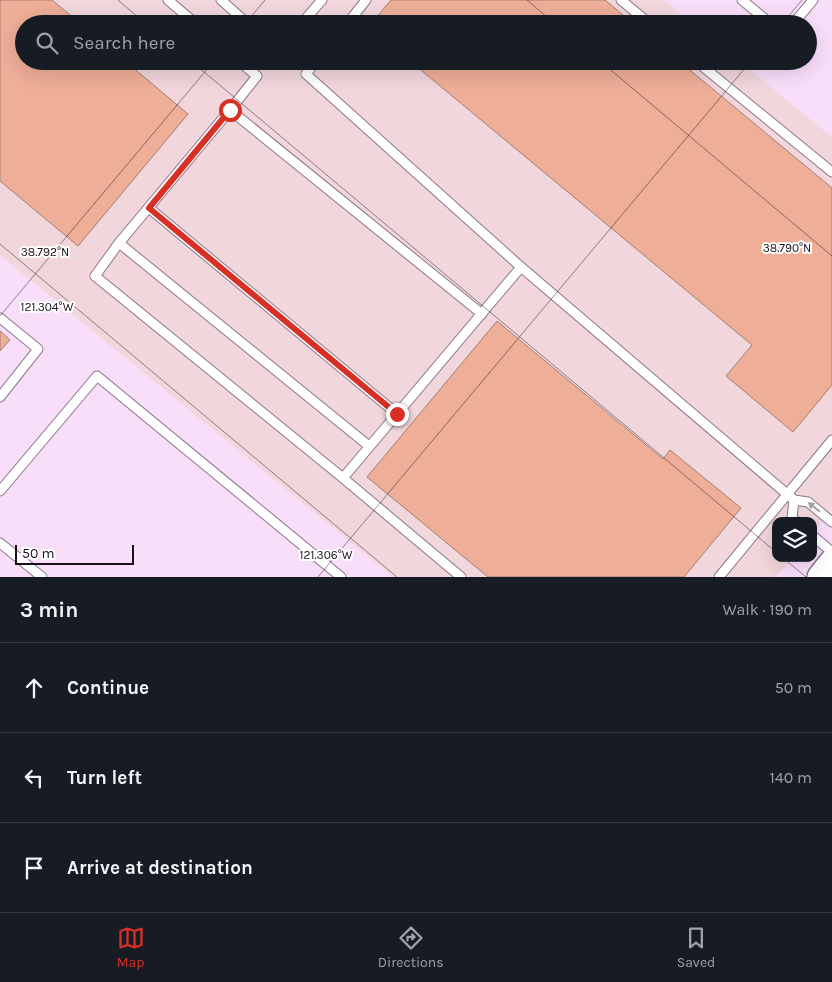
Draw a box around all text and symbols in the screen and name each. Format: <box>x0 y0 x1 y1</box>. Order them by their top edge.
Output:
search box <box>15 15 817 70</box>
icon: search <box>33 29 61 57</box>
text: Search here <box>73 32 175 54</box>
route start <box>219 99 242 122</box>
text: 38.790°N <box>763 241 811 255</box>
text: 38.792°N <box>21 245 69 259</box>
text: 121.304°W <box>21 300 74 314</box>
route end <box>386 403 409 426</box>
one-way arrow <box>808 502 821 513</box>
map controls <box>772 517 817 562</box>
button: layers <box>772 517 817 562</box>
scale bar <box>15 542 134 565</box>
text: 50 m <box>22 545 55 562</box>
text: 121.306°W <box>300 548 353 562</box>
text: 3 min <box>20 598 78 622</box>
text: Walk · 190 m <box>723 600 812 619</box>
icon: ahead <box>20 674 48 702</box>
text: Continue <box>67 677 149 699</box>
text: 50 m <box>775 678 812 697</box>
icon: left <box>20 764 48 792</box>
text: Turn left <box>67 767 142 789</box>
text: 140 m <box>770 768 812 787</box>
icon: arrive <box>20 854 48 882</box>
text: Arrive at destination <box>67 857 253 879</box>
tab: Map <box>117 924 145 971</box>
tab: Directions <box>378 924 444 971</box>
tab: Saved <box>677 924 715 971</box>

